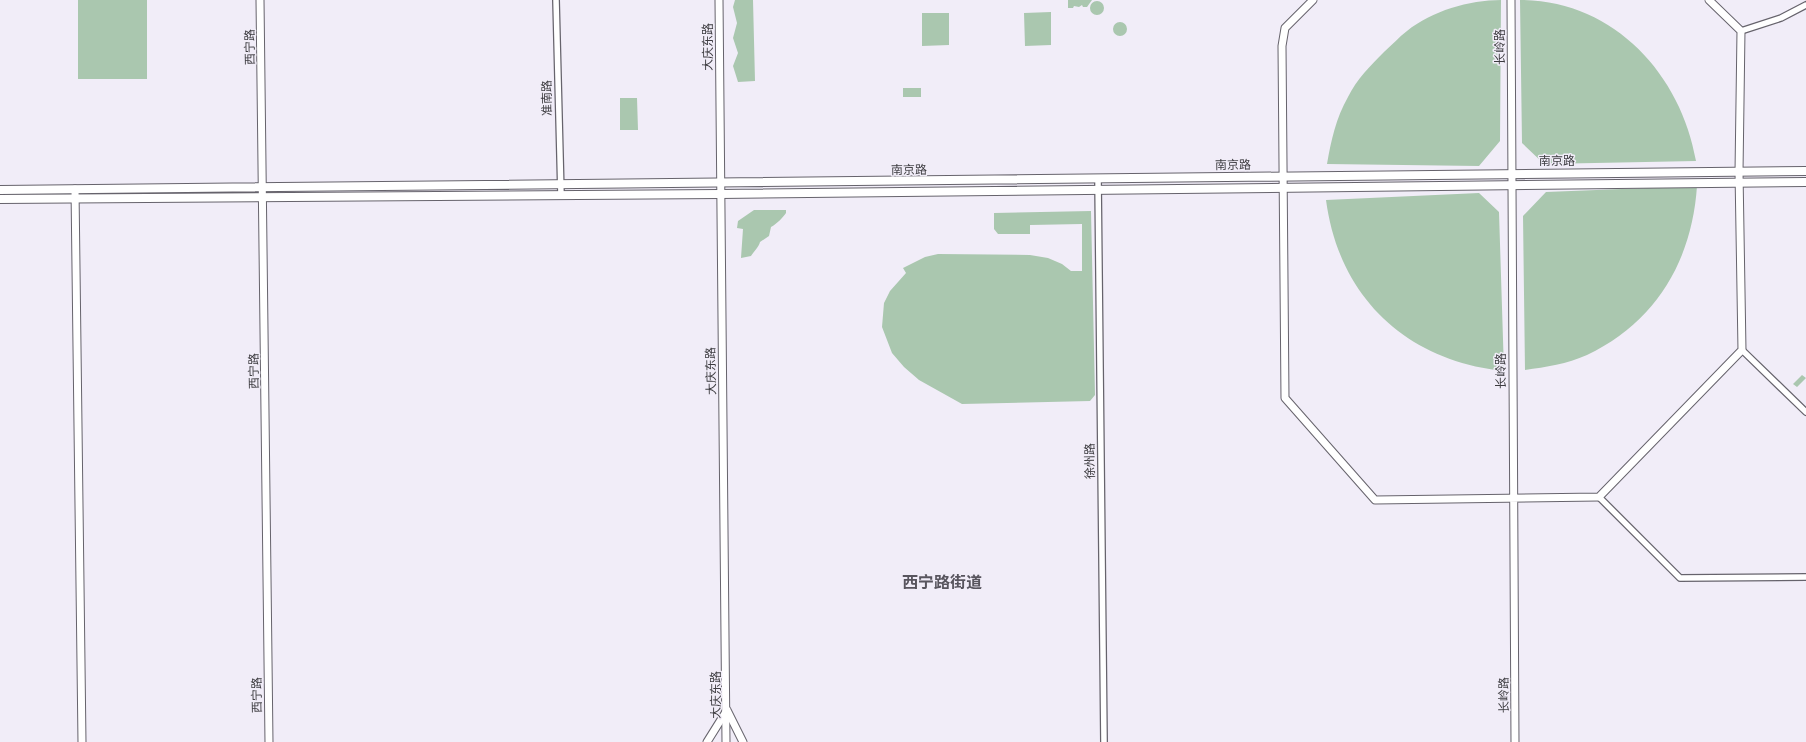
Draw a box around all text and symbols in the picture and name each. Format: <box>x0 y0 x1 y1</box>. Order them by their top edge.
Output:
street label: 大庆东路 <box>700 23 716 71</box>
street label: 西宁路 <box>242 29 258 65</box>
street label: 长岭路 <box>1492 29 1508 65</box>
street label: 准南路 <box>539 80 555 116</box>
street label: 南京路 <box>1539 153 1575 169</box>
street label: 南京路 <box>1215 157 1251 173</box>
street label: 南京路 <box>891 162 927 178</box>
street label: 大庆东路 <box>703 347 719 395</box>
street label: 西宁路 <box>246 353 262 389</box>
street label: 长岭路 <box>1493 353 1509 389</box>
street label: 徐州路 <box>1082 443 1098 479</box>
district label: 西宁路街道 <box>902 572 982 594</box>
street label: 大庆东路 <box>708 671 724 719</box>
street label: 西宁路 <box>249 677 265 713</box>
street label: 长岭路 <box>1496 677 1512 713</box>

